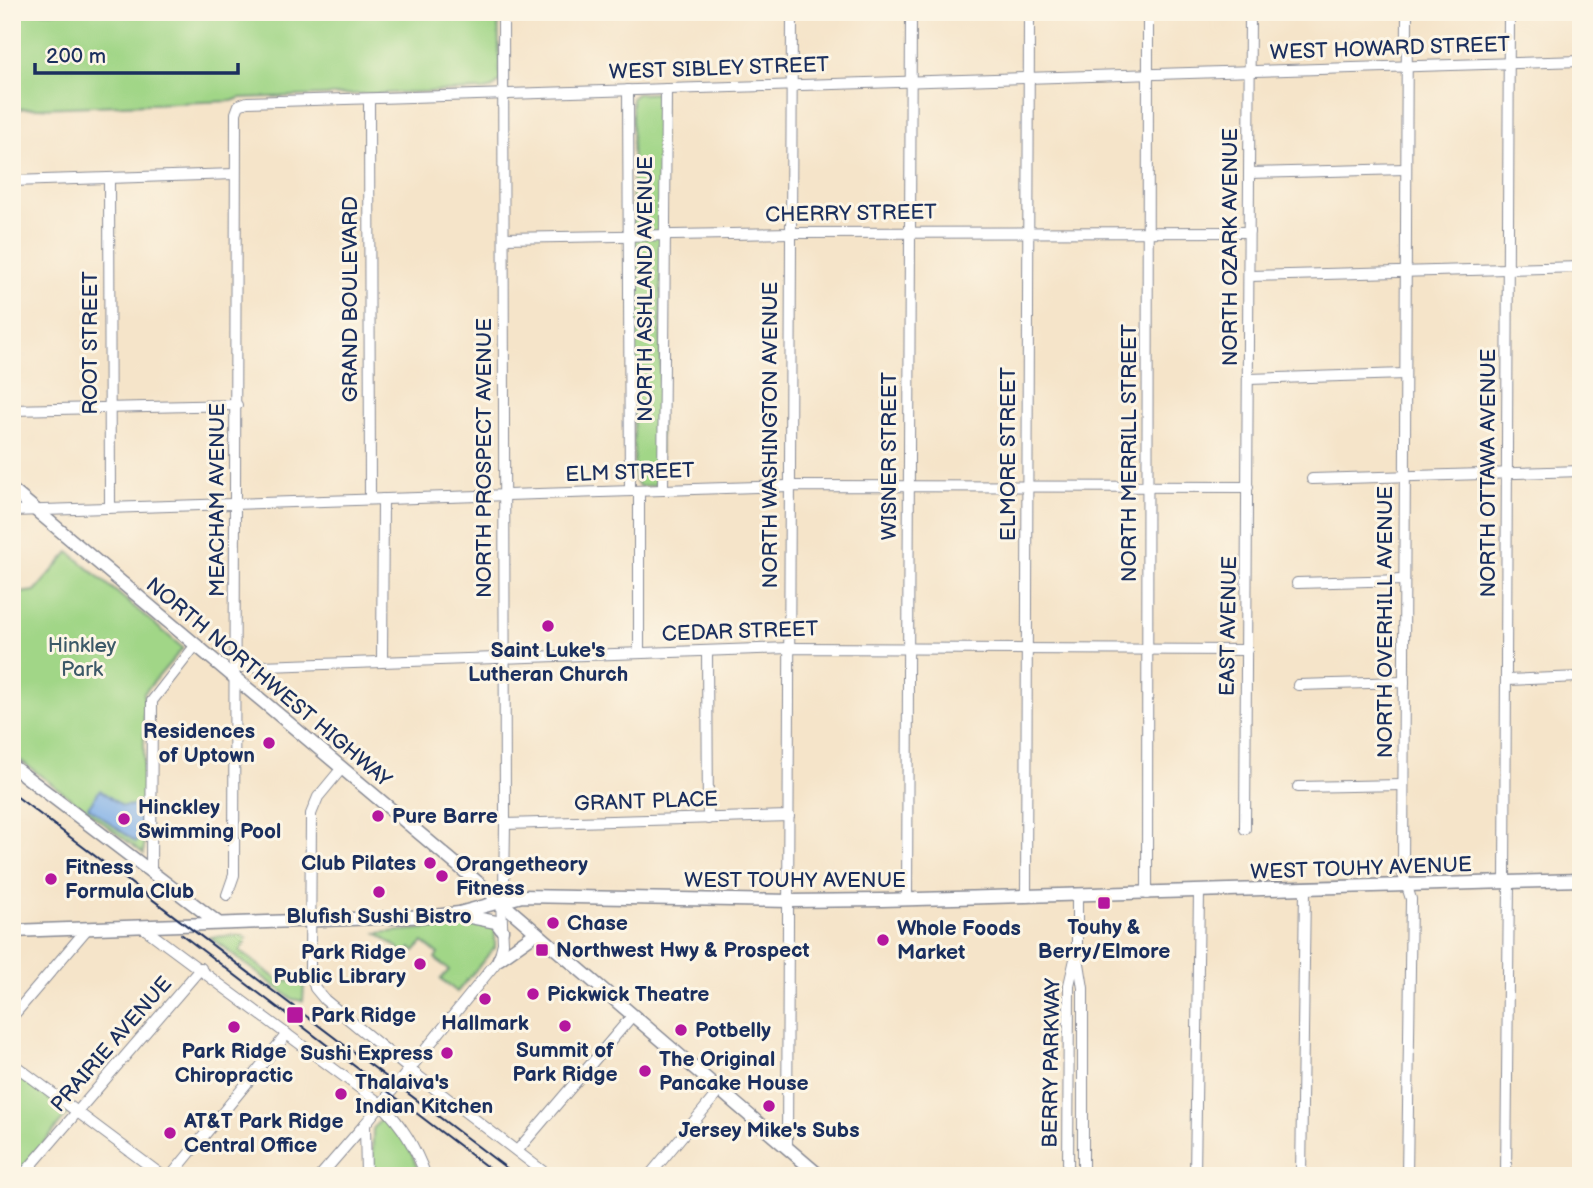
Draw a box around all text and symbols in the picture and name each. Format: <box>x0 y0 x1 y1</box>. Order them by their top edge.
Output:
scale bar <box>35 32 238 76</box>
street label: WEST HOWARD STREET <box>1269 32 1511 65</box>
text: 200 m <box>46 44 106 69</box>
street label: WEST SIBLEY STREET <box>608 52 830 85</box>
street label: NORTH OZARK AVENUE <box>1218 128 1243 366</box>
street label: NORTH ASHLAND AVENUE <box>633 156 658 422</box>
street label: GRAND BOULEVARD <box>338 196 363 402</box>
street label: CHERRY STREET <box>765 199 937 227</box>
street label: ROOT STREET <box>78 271 103 415</box>
street label: NORTH WASHINGTON AVENUE <box>758 282 783 588</box>
street label: NORTH PROSPECT AVENUE <box>472 318 497 598</box>
street label: NORTH MERRILL STREET <box>1117 323 1142 582</box>
street label: NORTH OTTAWA AVENUE <box>1476 349 1501 597</box>
street label: ELMORE STREET <box>996 367 1021 541</box>
street label: WISNER STREET <box>877 371 902 540</box>
street label: MEACHAM AVENUE <box>205 403 230 597</box>
street label: ELM STREET <box>565 458 696 487</box>
street label: NORTH OVERHILL AVENUE <box>1373 486 1398 758</box>
street label: EAST AVENUE <box>1215 556 1242 696</box>
street label: NORTH NORTHWEST HIGHWAY <box>141 572 397 793</box>
street label: CEDAR STREET <box>661 616 819 647</box>
marker: Saint Luke's Lutheran Church <box>540 618 556 634</box>
park label: Hinkley Park <box>48 633 117 682</box>
place label: Saint Luke's Lutheran Church <box>468 638 628 687</box>
place label: Residences of Uptown <box>143 719 255 768</box>
marker: Residences of Uptown <box>261 735 277 751</box>
street label: GRANT PLACE <box>574 786 718 817</box>
place label: Hinckley Swimming Pool <box>138 795 281 844</box>
place label: Pure Barre <box>392 804 498 829</box>
marker: Pure Barre <box>370 808 386 824</box>
marker: Hinckley Swimming Pool <box>116 811 132 827</box>
place label: Club Pilates <box>301 851 416 876</box>
place label: Orangetheory Fitness <box>456 852 588 901</box>
street label: WEST TOUHY AVENUE <box>1250 852 1472 885</box>
place label: Fitness Formula Club <box>65 855 194 904</box>
marker: Club Pilates <box>422 855 438 871</box>
marker: Orangetheory Fitness <box>434 868 450 884</box>
street label: WEST TOUHY AVENUE <box>684 868 906 893</box>
marker: Fitness Formula Club <box>43 871 59 887</box>
marker: Blufish Sushi Bistro <box>371 884 387 900</box>
marker: Touhy & Berry/Elmore <box>1096 895 1112 911</box>
place label: Blufish Sushi Bistro <box>286 904 472 929</box>
place label: Chase <box>567 911 628 936</box>
marker: Chase <box>545 915 561 931</box>
place label: Touhy & Berry/Elmore <box>1038 915 1170 964</box>
place label: Whole Foods Market <box>897 916 1021 965</box>
marker: Whole Foods Market <box>875 932 891 948</box>
place label: Northwest Hwy & Prospect <box>556 938 810 963</box>
place label: Park Ridge Public Library <box>273 940 406 989</box>
marker: Northwest Hwy & Prospect <box>534 942 550 958</box>
marker: Park Ridge Public Library <box>412 956 428 972</box>
street label: PRAIRIE AVENUE <box>46 971 177 1117</box>
street label: BERRY PARKWAY <box>1038 977 1065 1148</box>
place label: Pickwick Theatre <box>547 982 709 1007</box>
marker: Pickwick Theatre <box>525 986 541 1002</box>
marker: Hallmark <box>477 991 493 1007</box>
place label: Park Ridge <box>311 1003 416 1028</box>
marker: Park Ridge <box>285 1005 305 1025</box>
place label: Hallmark <box>441 1011 529 1036</box>
marker: Summit of Park Ridge <box>557 1018 573 1034</box>
place label: Potbelly <box>695 1018 771 1043</box>
marker: Park Ridge Chiropractic <box>226 1019 242 1035</box>
marker: Potbelly <box>673 1022 689 1038</box>
place label: Summit of Park Ridge <box>512 1038 618 1087</box>
place label: Park Ridge Chiropractic <box>175 1039 293 1088</box>
place label: Sushi Express <box>300 1041 433 1066</box>
marker: Sushi Express <box>439 1045 455 1061</box>
place label: The Original Pancake House <box>659 1047 809 1096</box>
marker: The Original Pancake House <box>637 1063 653 1079</box>
place label: Thalaiva's Indian Kitchen <box>355 1070 493 1119</box>
marker: Thalaiva's Indian Kitchen <box>333 1086 349 1102</box>
marker: Jersey Mike's Subs <box>761 1098 777 1114</box>
place label: AT&T Park Ridge Central Office <box>183 1109 344 1158</box>
place label: Jersey Mike's Subs <box>679 1118 860 1143</box>
marker: AT&T Park Ridge Central Office <box>162 1125 178 1141</box>

